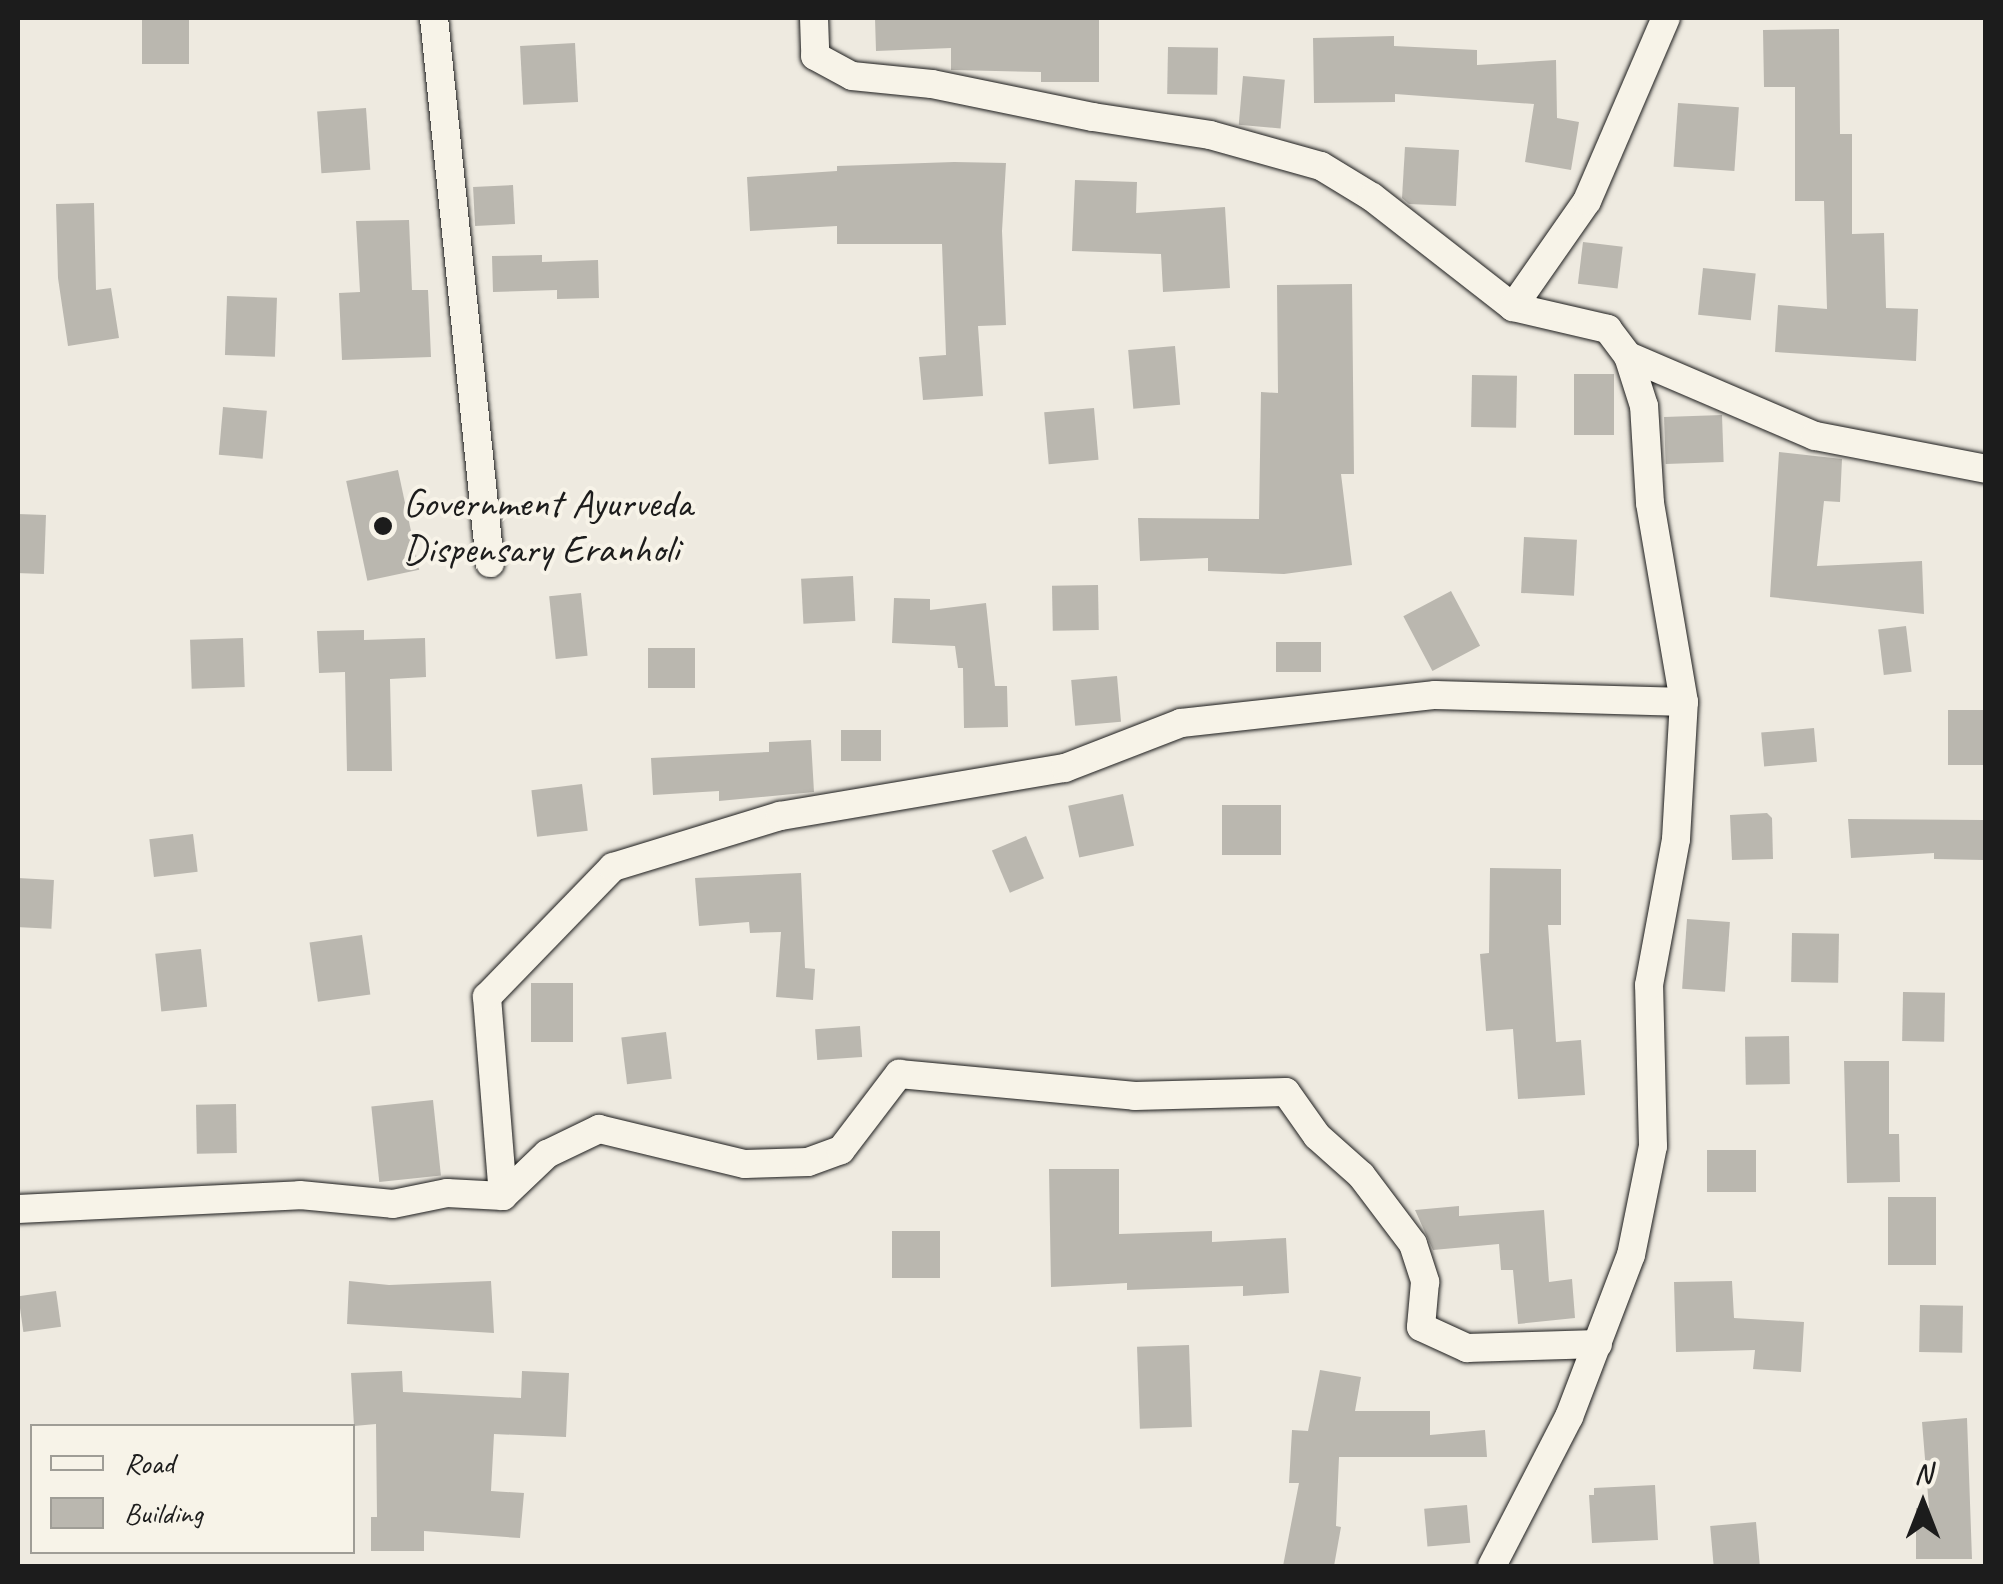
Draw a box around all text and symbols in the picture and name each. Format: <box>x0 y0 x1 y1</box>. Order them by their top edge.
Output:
place label: Government Ayurveda Dispensary Eranholi <box>403 479 692 573</box>
marker: Government Ayurveda Dispensary Eranholi <box>372 515 394 537</box>
legend <box>30 1424 355 1554</box>
text: Road <box>124 1444 174 1482</box>
north arrow <box>1873 1454 1973 1554</box>
text: N <box>1914 1456 1932 1491</box>
text: Building <box>124 1494 203 1532</box>

